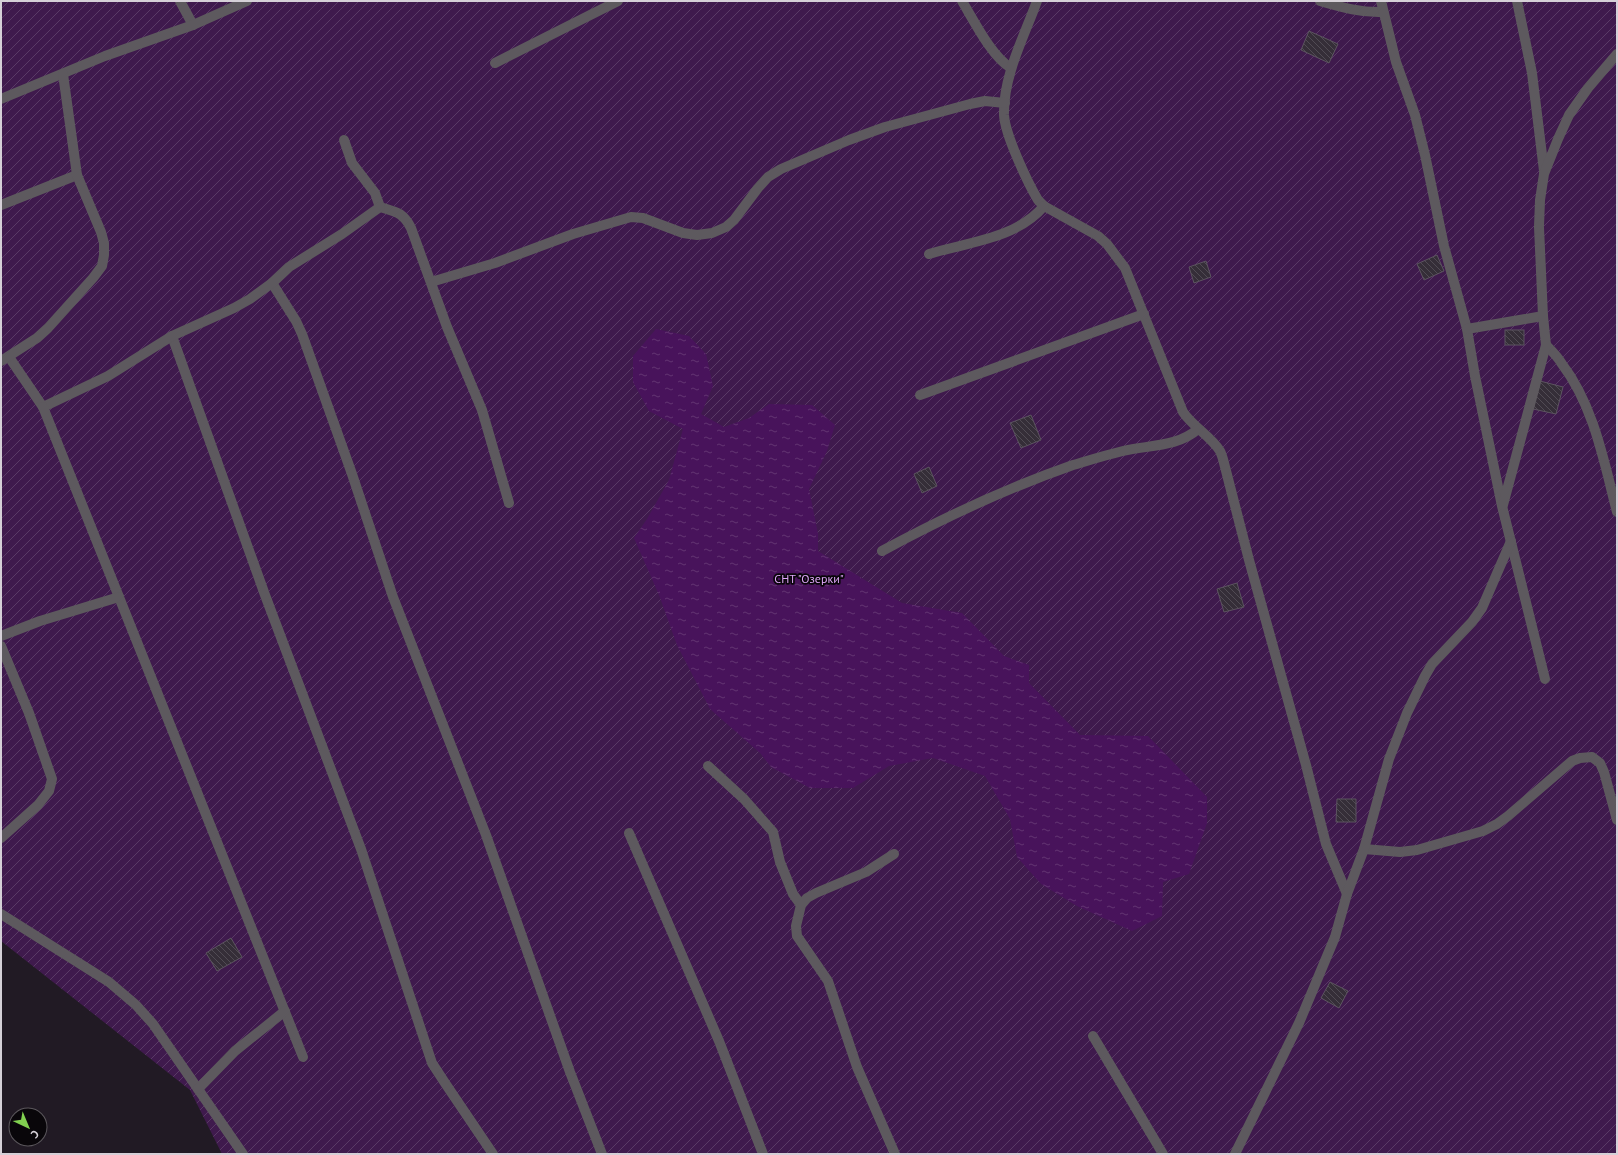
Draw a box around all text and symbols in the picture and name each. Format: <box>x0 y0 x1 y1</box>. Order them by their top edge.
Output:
park label: СНТ "Озерки" <box>774 571 844 586</box>
north arrow <box>8 1107 48 1147</box>
text: С <box>28 1127 42 1141</box>

